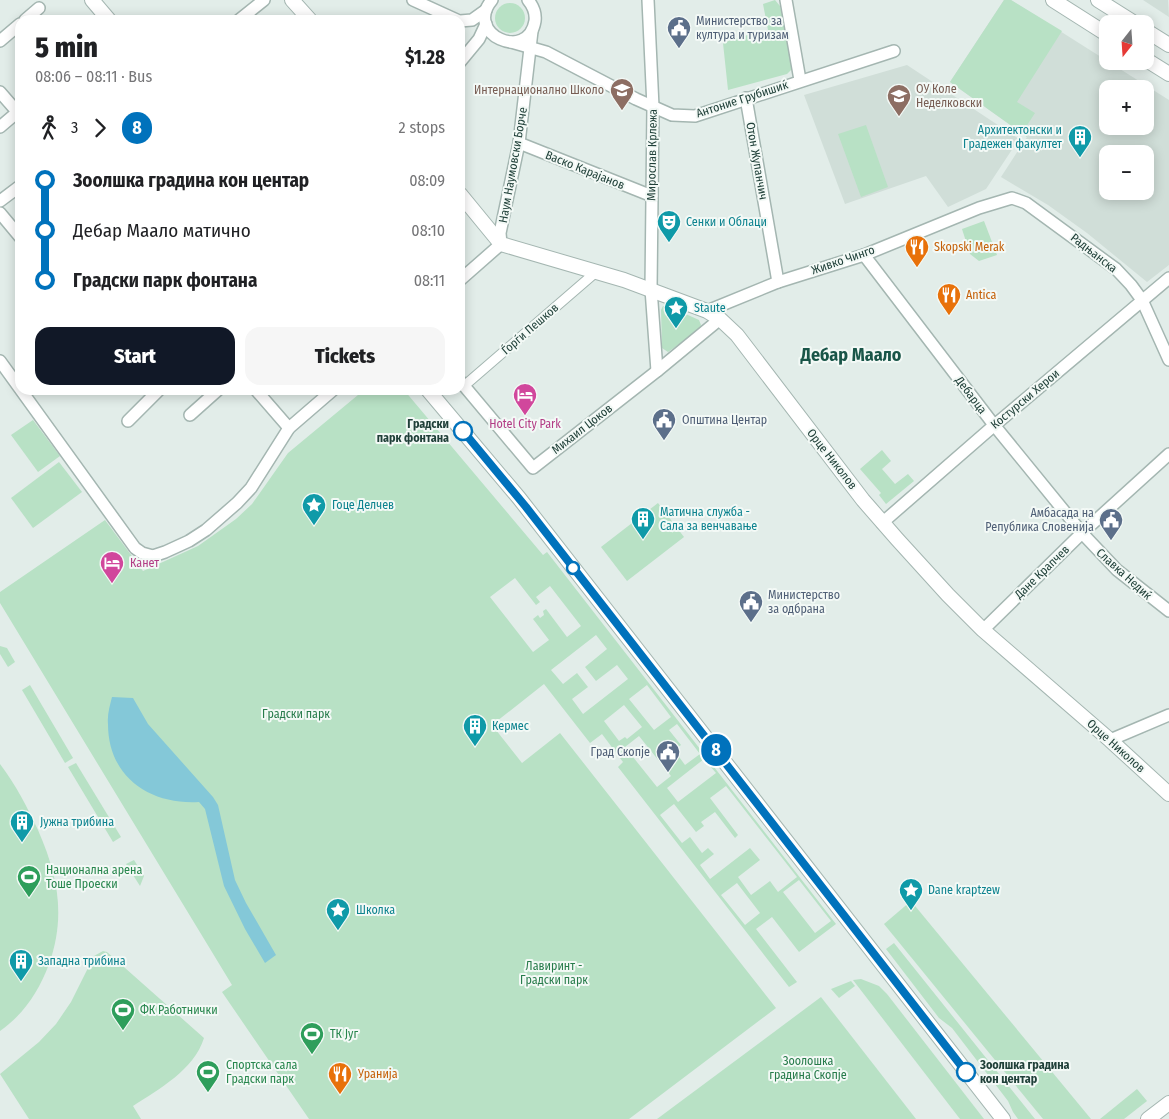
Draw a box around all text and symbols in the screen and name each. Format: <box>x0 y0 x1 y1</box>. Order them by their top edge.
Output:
place label: Министерство за култура и туризам <box>696 14 789 42</box>
public building icon: Министерство за култура и туризам <box>666 15 692 49</box>
north arrow <box>1099 15 1154 70</box>
map controls <box>1099 15 1154 200</box>
text: 5 min <box>35 31 98 64</box>
text: $1.28 <box>405 46 445 69</box>
text: 08:06 – 08:11 · Bus <box>35 67 152 86</box>
school or university icon: Интернационално Школо <box>609 77 635 111</box>
street label: Антоние Грубишиќ <box>694 77 790 120</box>
button: + <box>1099 80 1154 135</box>
place label: ОУ Коле Неделковски <box>916 82 982 110</box>
place label: Интернационално Школо <box>474 83 604 97</box>
school or university icon: ОУ Коле Неделковски <box>886 83 912 117</box>
street label: Наум Наумовски Борче <box>496 106 530 224</box>
street label: Мирослав Крлежа <box>644 109 660 201</box>
icon: walk <box>35 114 63 142</box>
icon: forward <box>86 114 114 142</box>
text: 8 <box>132 117 142 139</box>
text: 3 <box>71 118 78 137</box>
text: 2 stops <box>399 118 445 137</box>
street label: Отон Жупанчич <box>743 121 771 201</box>
place label: Архитектонски и Градежен факултет <box>963 123 1062 151</box>
building icon: Архитектонски и Градежен факултет <box>1067 124 1093 158</box>
button: − <box>1099 145 1154 200</box>
street label: Васко Карајанов <box>543 148 627 192</box>
text: Зоолшка градина кон центар <box>73 169 309 192</box>
text: 08:09 <box>409 171 445 190</box>
theatre icon: Сенки и Облаци <box>656 209 682 243</box>
place label: Сенки и Облаци <box>686 215 767 229</box>
text: Дебар Маало матично <box>73 219 251 242</box>
text: 08:10 <box>411 221 445 240</box>
street label: Радњанска <box>1068 231 1120 276</box>
restaurant icon: Skopski Merak <box>904 234 930 268</box>
place label: Skopski Merak <box>934 240 1005 254</box>
street label: Живко Чинго <box>809 243 877 277</box>
text: Градски парк фонтана <box>73 269 257 292</box>
text: 08:11 <box>414 271 445 290</box>
restaurant icon: Antica <box>936 282 962 316</box>
place label: Antica <box>966 288 997 302</box>
place icon: Staute <box>663 295 689 329</box>
street label: Ѓорѓи Пешков <box>498 300 561 357</box>
place label: Staute <box>694 301 726 315</box>
button: Start <box>35 327 235 385</box>
button: Tickets <box>245 327 445 385</box>
district label: Дебар Маало <box>800 344 902 366</box>
street label: Костурски Херои <box>988 366 1062 432</box>
street label: Дебарца <box>952 373 990 417</box>
hotel icon: Hotel City Park <box>512 382 538 416</box>
street label: Михаил Цоков <box>549 401 615 457</box>
public building icon: Општина Центар <box>651 407 677 441</box>
place label: Општина Центар <box>682 413 767 427</box>
place label: Градски парк фонтана <box>377 417 449 445</box>
place label: Hotel City Park <box>489 417 561 431</box>
marker: Градски парк фонтана <box>453 421 473 441</box>
street label: Орце Николов <box>804 426 860 492</box>
place icon: Гоце Делчев <box>301 492 327 526</box>
place label: Гоце Делчев <box>332 498 394 512</box>
place label: Матична служба - Сала за венчавање <box>660 505 757 533</box>
building icon: Матична служба - Сала за венчавање <box>630 506 656 540</box>
place label: Амбасада на Република Словенија <box>985 506 1094 534</box>
public building icon: Амбасада на Република Словенија <box>1098 507 1124 541</box>
street label: Дане Крапчев <box>1011 542 1072 602</box>
street label: Славка Недиќ <box>1093 546 1155 603</box>
hotel icon: Канет <box>99 550 125 584</box>
place label: Канет <box>130 556 159 570</box>
unlabelled marker <box>566 561 580 575</box>
place label: Министерство за одбрана <box>768 588 840 616</box>
public building icon: Министерство за одбрана <box>738 589 764 623</box>
park label: Градски парк <box>262 707 330 721</box>
building icon: Кермес <box>462 713 488 747</box>
street label: Орце Николов <box>1084 716 1148 776</box>
place label: Кермес <box>492 719 529 733</box>
line badge: 8 <box>700 734 732 766</box>
public building icon: Град Скопје <box>655 739 681 773</box>
text: 8 <box>711 739 721 761</box>
place label: Град Скопје <box>590 745 650 759</box>
building icon: Јужна трибина <box>9 809 35 843</box>
place label: Јужна трибина <box>40 815 114 829</box>
place label: Национална арена Тоше Проески <box>46 863 142 891</box>
sports icon: Национална арена Тоше Проески <box>16 864 42 898</box>
place icon: Dane kraptzew <box>898 877 924 911</box>
place label: Dane kraptzew <box>928 883 1000 897</box>
place icon: Школка <box>325 897 351 931</box>
place label: Школка <box>356 903 395 917</box>
building icon: Западна трибина <box>8 948 34 982</box>
place label: Западна трибина <box>38 954 126 968</box>
park label: Лавиринт - Градски парк <box>520 959 588 987</box>
sports icon: ФК Работнички <box>110 997 136 1031</box>
place label: ФК Работнички <box>140 1003 218 1017</box>
sports icon: ТК Југ <box>299 1021 325 1055</box>
place label: ТК Југ <box>330 1027 358 1041</box>
park label: Зоолошка градина Скопје <box>769 1054 847 1082</box>
place label: Спортска сала Градски парк <box>226 1058 298 1086</box>
place label: Зоолшка градина кон центар <box>979 1058 1070 1086</box>
sports icon: Спортска сала Градски парк <box>195 1059 221 1093</box>
restaurant icon: Уранија <box>327 1061 353 1095</box>
marker: Зоолшка градина кон центар <box>956 1062 976 1082</box>
place label: Уранија <box>357 1067 398 1081</box>

